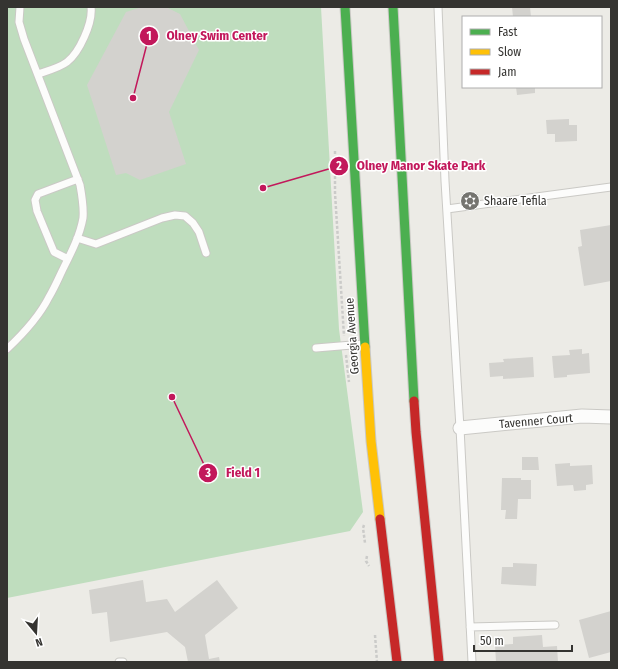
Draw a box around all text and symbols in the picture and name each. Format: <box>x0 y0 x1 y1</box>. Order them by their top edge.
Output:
legend <box>462 16 602 88</box>
callout: Olney Swim Center <box>139 23 276 48</box>
text: Fast <box>498 25 517 39</box>
text: Olney Swim Center <box>166 28 268 43</box>
text: 1 <box>146 29 152 43</box>
text: Slow <box>498 45 521 59</box>
text: Jam <box>498 65 516 79</box>
callout: Olney Manor Skate Park <box>329 153 493 178</box>
text: Olney Manor Skate Park <box>357 158 486 173</box>
text: 2 <box>335 159 342 173</box>
synagogue icon: Shaare Tefila <box>459 190 481 212</box>
place label: Shaare Tefila <box>484 194 547 208</box>
street label: Georgia Avenue <box>342 297 362 375</box>
street label: Tavenner Court <box>499 411 574 431</box>
callout: Field 1 <box>198 460 268 485</box>
text: Field 1 <box>226 465 260 480</box>
text: 3 <box>204 466 211 480</box>
north arrow <box>16 613 56 653</box>
scale bar <box>474 627 572 653</box>
text: 50 m <box>480 634 504 648</box>
text: N <box>34 635 44 649</box>

